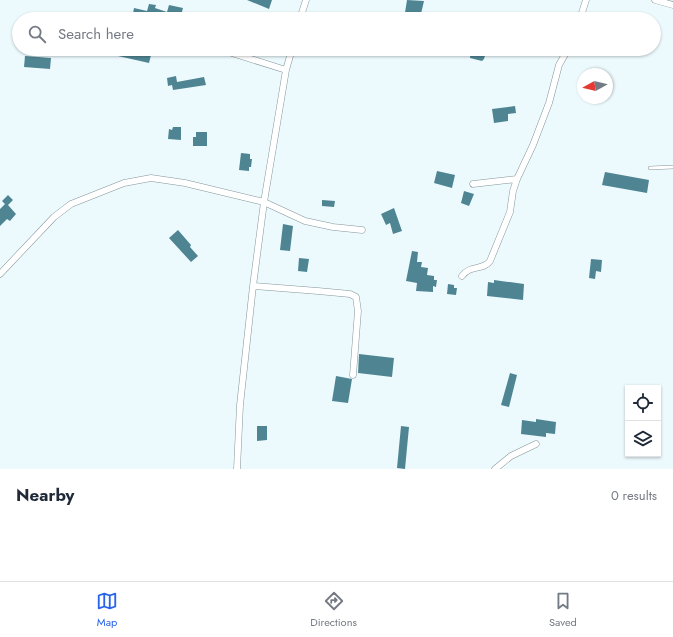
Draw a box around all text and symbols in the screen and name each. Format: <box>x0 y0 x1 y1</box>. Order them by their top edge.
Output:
search box <box>12 12 661 56</box>
icon: search <box>26 23 48 45</box>
text: Search here <box>58 23 134 45</box>
north arrow <box>577 68 613 104</box>
map controls <box>625 385 661 457</box>
button: locate <box>625 385 661 421</box>
button: layers <box>625 421 661 457</box>
text: Nearby <box>16 483 74 507</box>
text: 0 results <box>611 486 657 505</box>
tab: Map <box>96 590 118 630</box>
tab: Directions <box>310 590 357 630</box>
tab: Saved <box>549 590 577 630</box>

